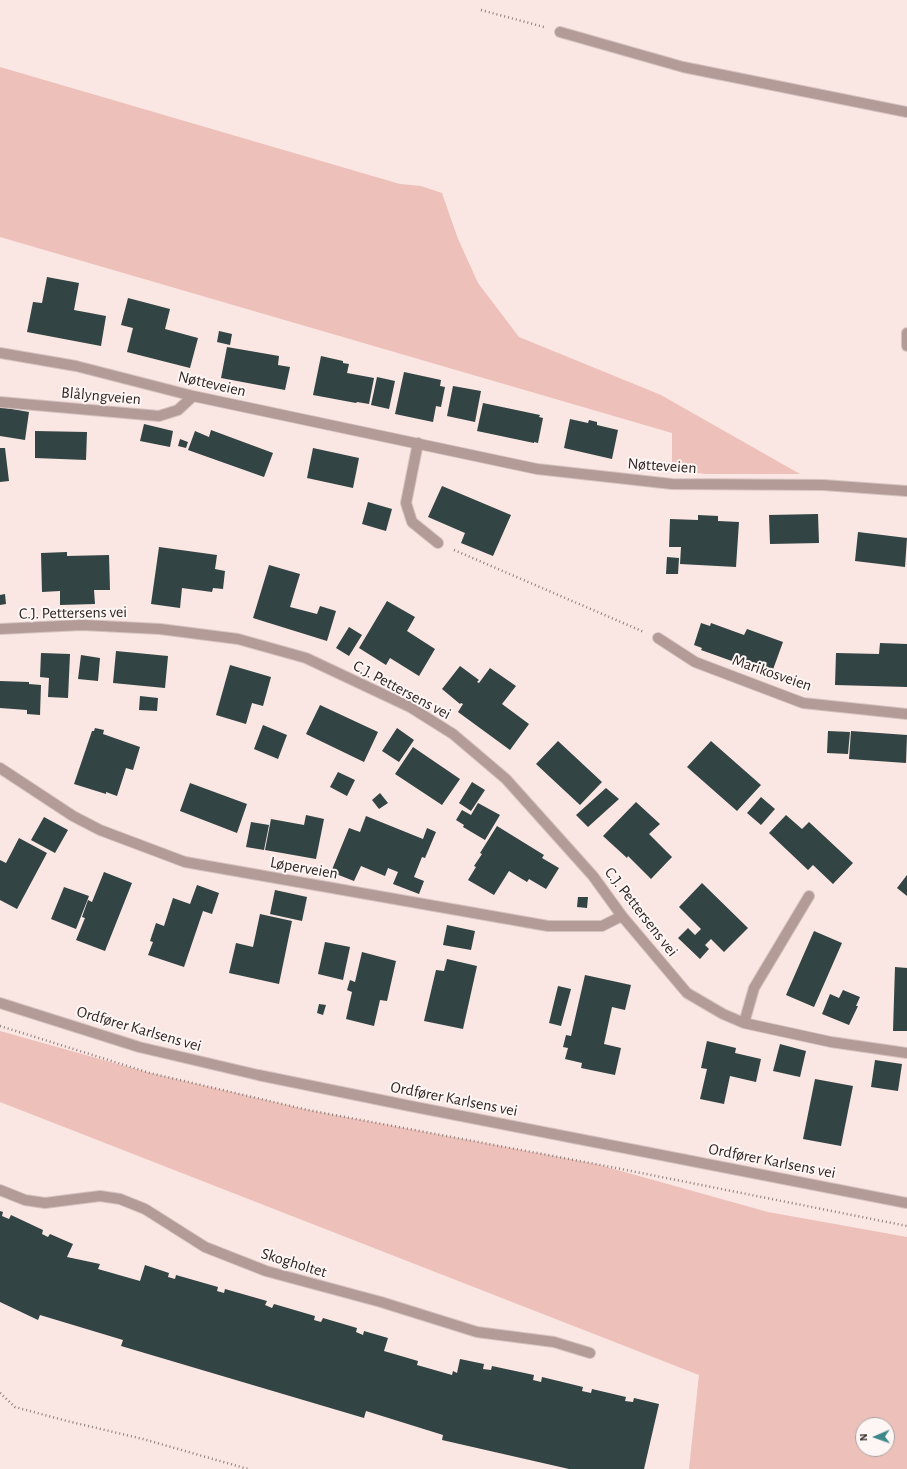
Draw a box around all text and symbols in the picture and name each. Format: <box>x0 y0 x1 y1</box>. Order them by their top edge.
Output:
street label: Nøtteveien <box>176 367 248 401</box>
street label: Blålyngveien <box>60 383 142 409</box>
street label: Nøtteveien <box>627 454 697 478</box>
street label: C.J. Pettersens vei <box>19 602 127 624</box>
street label: Marikosveien <box>730 650 814 696</box>
street label: C.J. Pettersens vei <box>350 656 454 724</box>
street label: Løperveien <box>269 853 339 883</box>
street label: C.J. Pettersens vei <box>600 863 682 961</box>
street label: Ordfører Karlsens vei <box>74 1002 204 1056</box>
street label: Ordfører Karlsens vei <box>389 1077 519 1121</box>
street label: Ordfører Karlsens vei <box>707 1139 837 1183</box>
street label: Skogholtet <box>259 1244 329 1282</box>
north arrow <box>855 1417 895 1457</box>
text: N <box>858 1433 869 1441</box>

